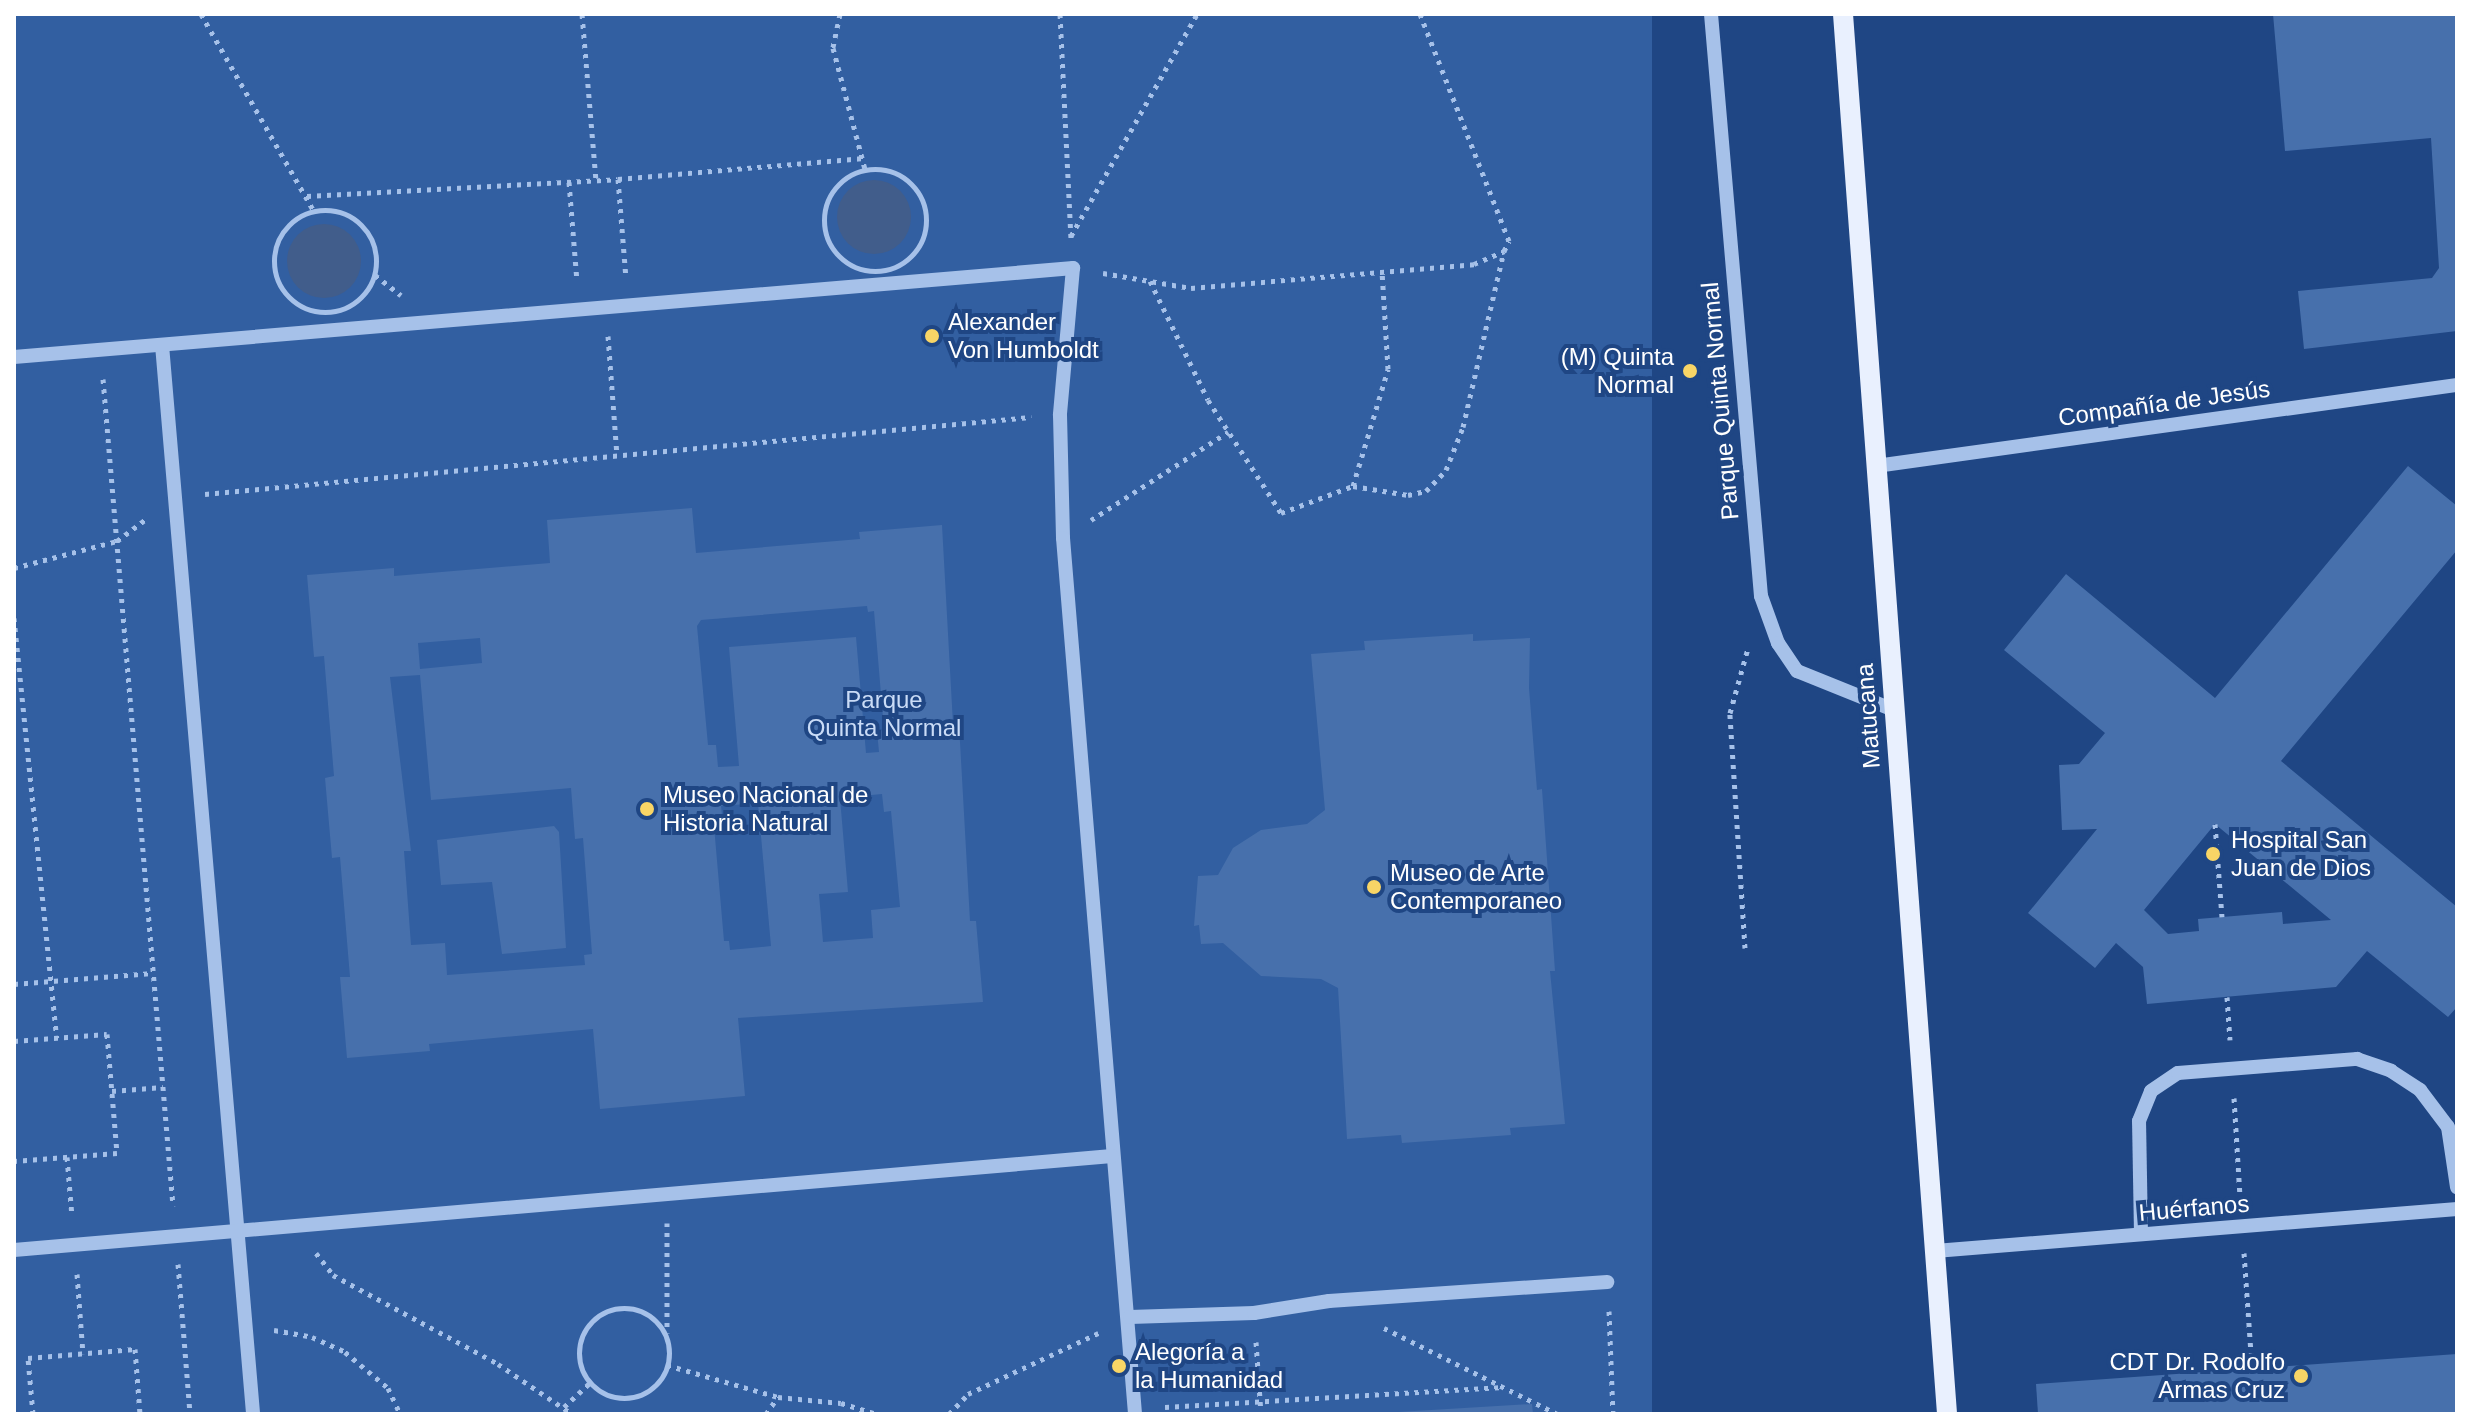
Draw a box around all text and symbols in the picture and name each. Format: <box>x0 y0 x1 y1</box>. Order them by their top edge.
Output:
street label: Parque Quinta Normal <box>1695 281 1745 521</box>
place label: Alexander Von Humboldt <box>948 308 1099 364</box>
marker: Alexander Von Humboldt <box>923 327 941 345</box>
place label: (M) Quinta Normal <box>1561 343 1674 399</box>
marker: (M) Quinta Normal <box>1681 362 1699 380</box>
street label: Compañía de Jesús <box>2056 374 2272 432</box>
street label: Matucana <box>1850 662 1886 770</box>
park label: Parque Quinta Normal <box>807 686 961 742</box>
place label: Museo Nacional de Historia Natural <box>663 781 868 837</box>
marker: Museo Nacional de Historia Natural <box>638 800 656 818</box>
place label: Hospital San Juan de Dios <box>2231 826 2371 882</box>
marker: Hospital San Juan de Dios <box>2202 843 2224 865</box>
place label: Museo de Arte Contemporaneo <box>1390 859 1562 915</box>
marker: Museo de Arte Contemporaneo <box>1365 878 1383 896</box>
street label: Huérfanos <box>2138 1189 2250 1227</box>
place label: Alegoría a la Humanidad <box>1135 1338 1283 1394</box>
place label: CDT Dr. Rodolfo Armas Cruz <box>2109 1348 2285 1404</box>
marker: Alegoría a la Humanidad <box>1110 1357 1128 1375</box>
marker: CDT Dr. Rodolfo Armas Cruz <box>2292 1367 2310 1385</box>

